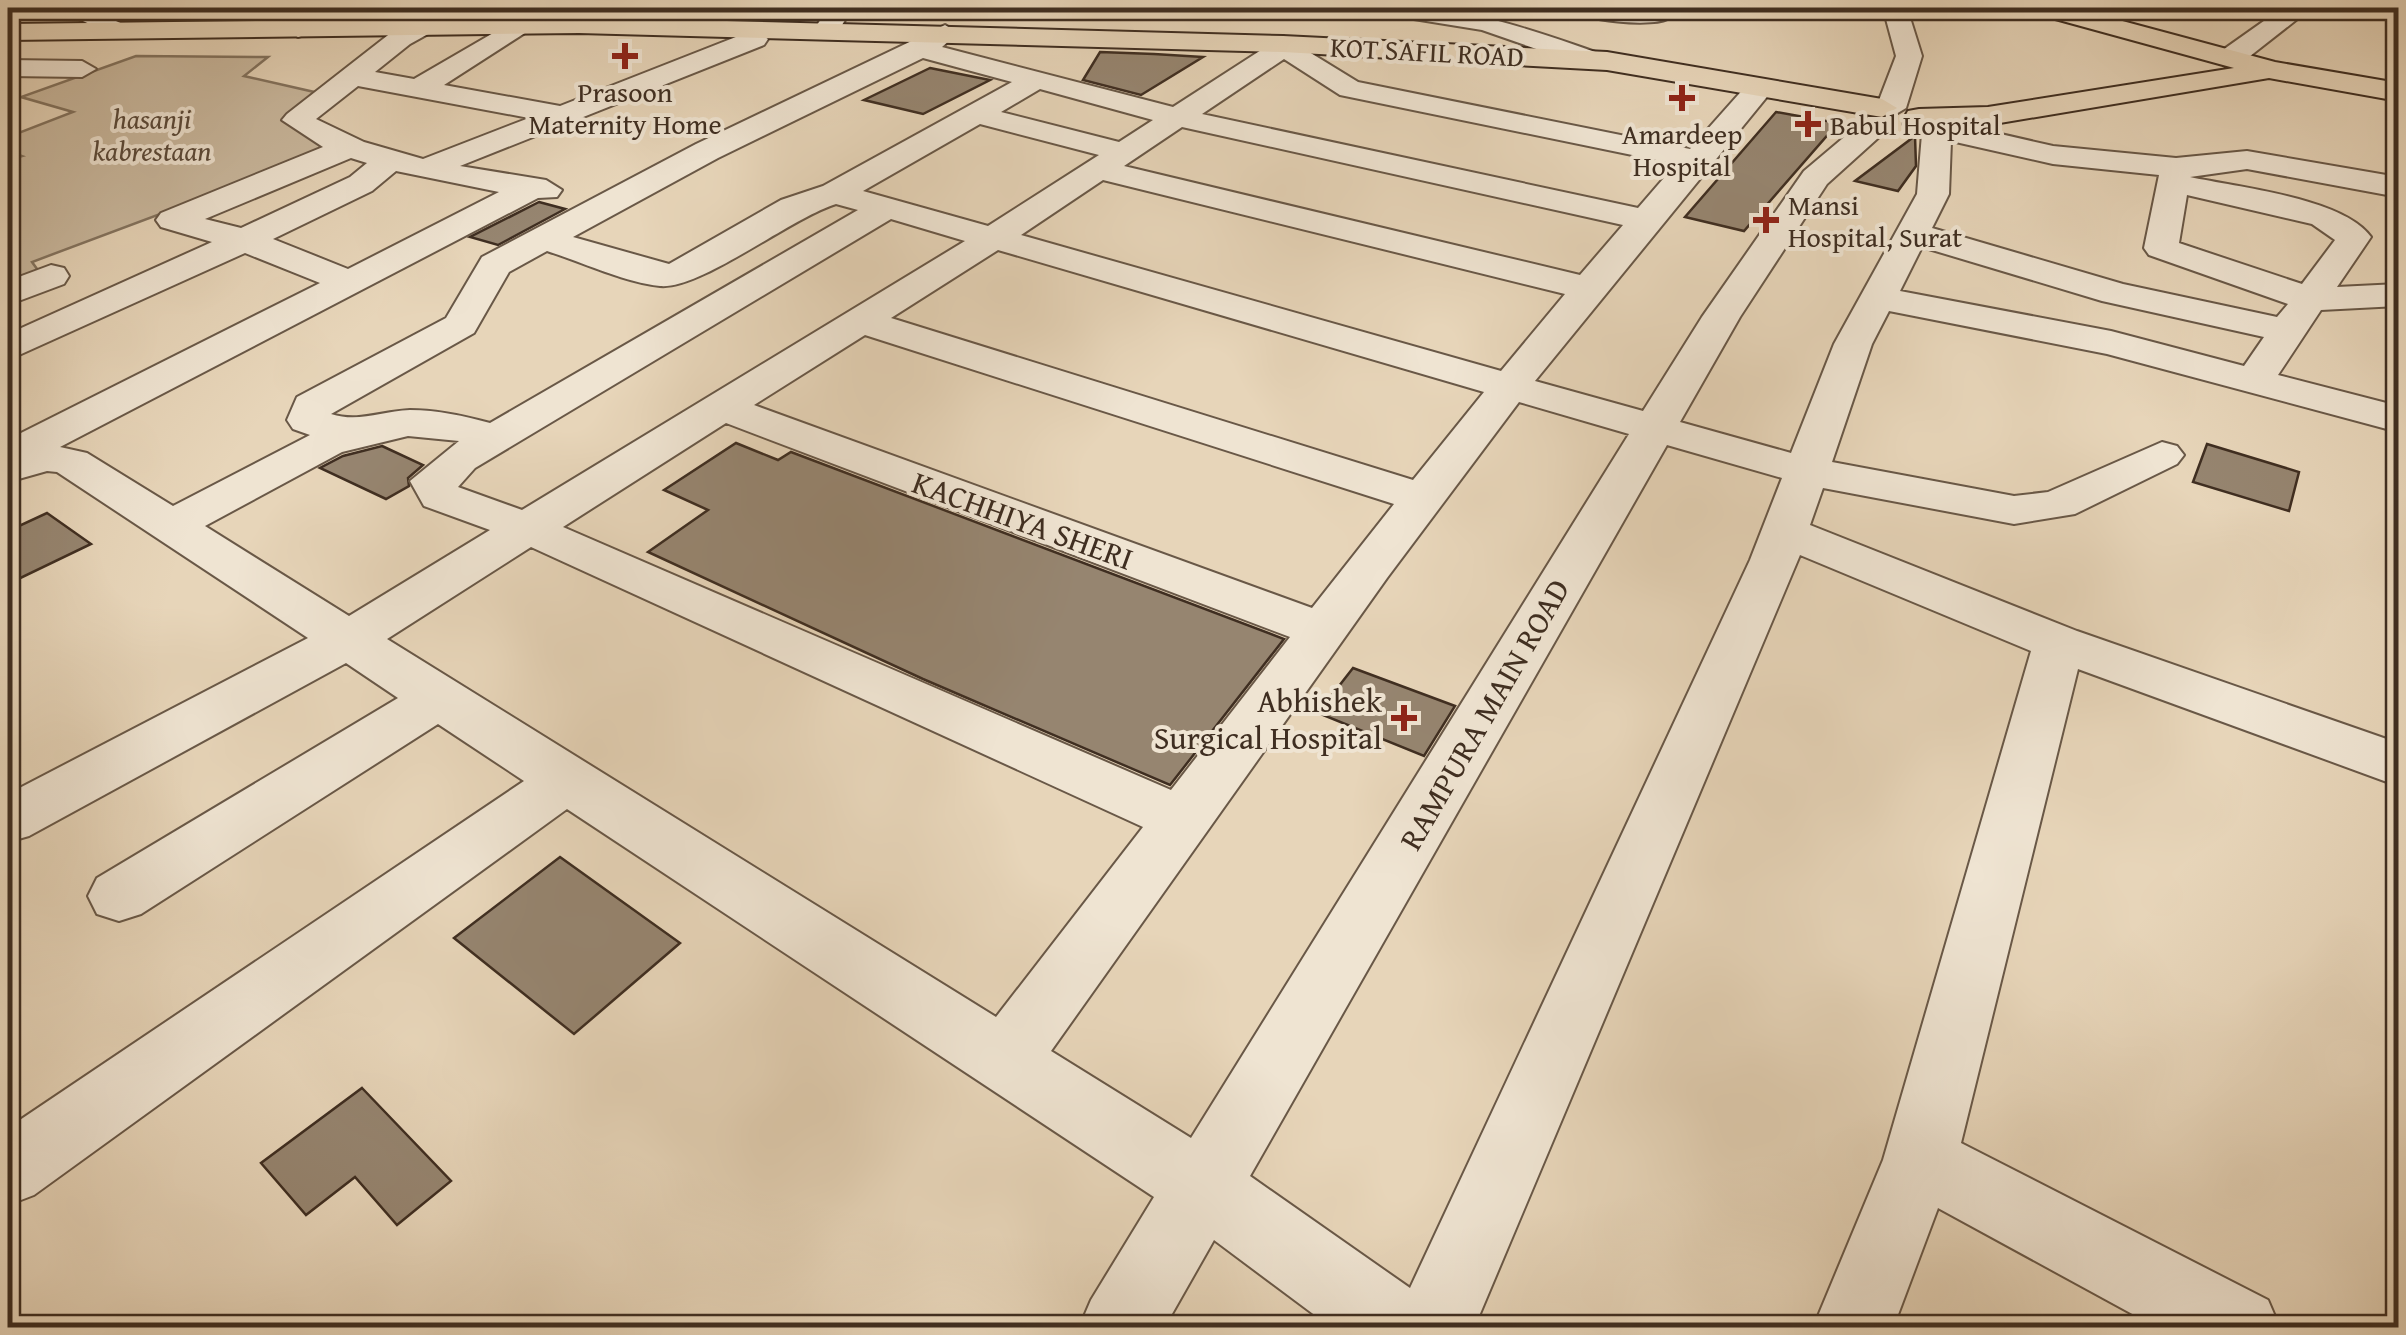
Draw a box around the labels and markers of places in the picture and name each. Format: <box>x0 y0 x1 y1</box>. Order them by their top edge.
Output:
marker: Prasoon Maternity Home <box>612 43 638 69</box>
place label: Prasoon Maternity Home <box>528 71 722 144</box>
marker: Amardeep Hospital <box>1669 85 1695 111</box>
place label: Babul Hospital <box>1830 104 2001 145</box>
marker: Babul Hospital <box>1795 111 1821 137</box>
place label: Amardeep Hospital <box>1622 113 1742 186</box>
place label: Mansi Hospital, Surat <box>1788 184 1962 257</box>
marker: Mansi Hospital, Surat <box>1753 207 1779 233</box>
place label: Abhishek Surgical Hospital <box>1154 677 1383 761</box>
marker: Abhishek Surgical Hospital <box>1391 705 1417 731</box>

